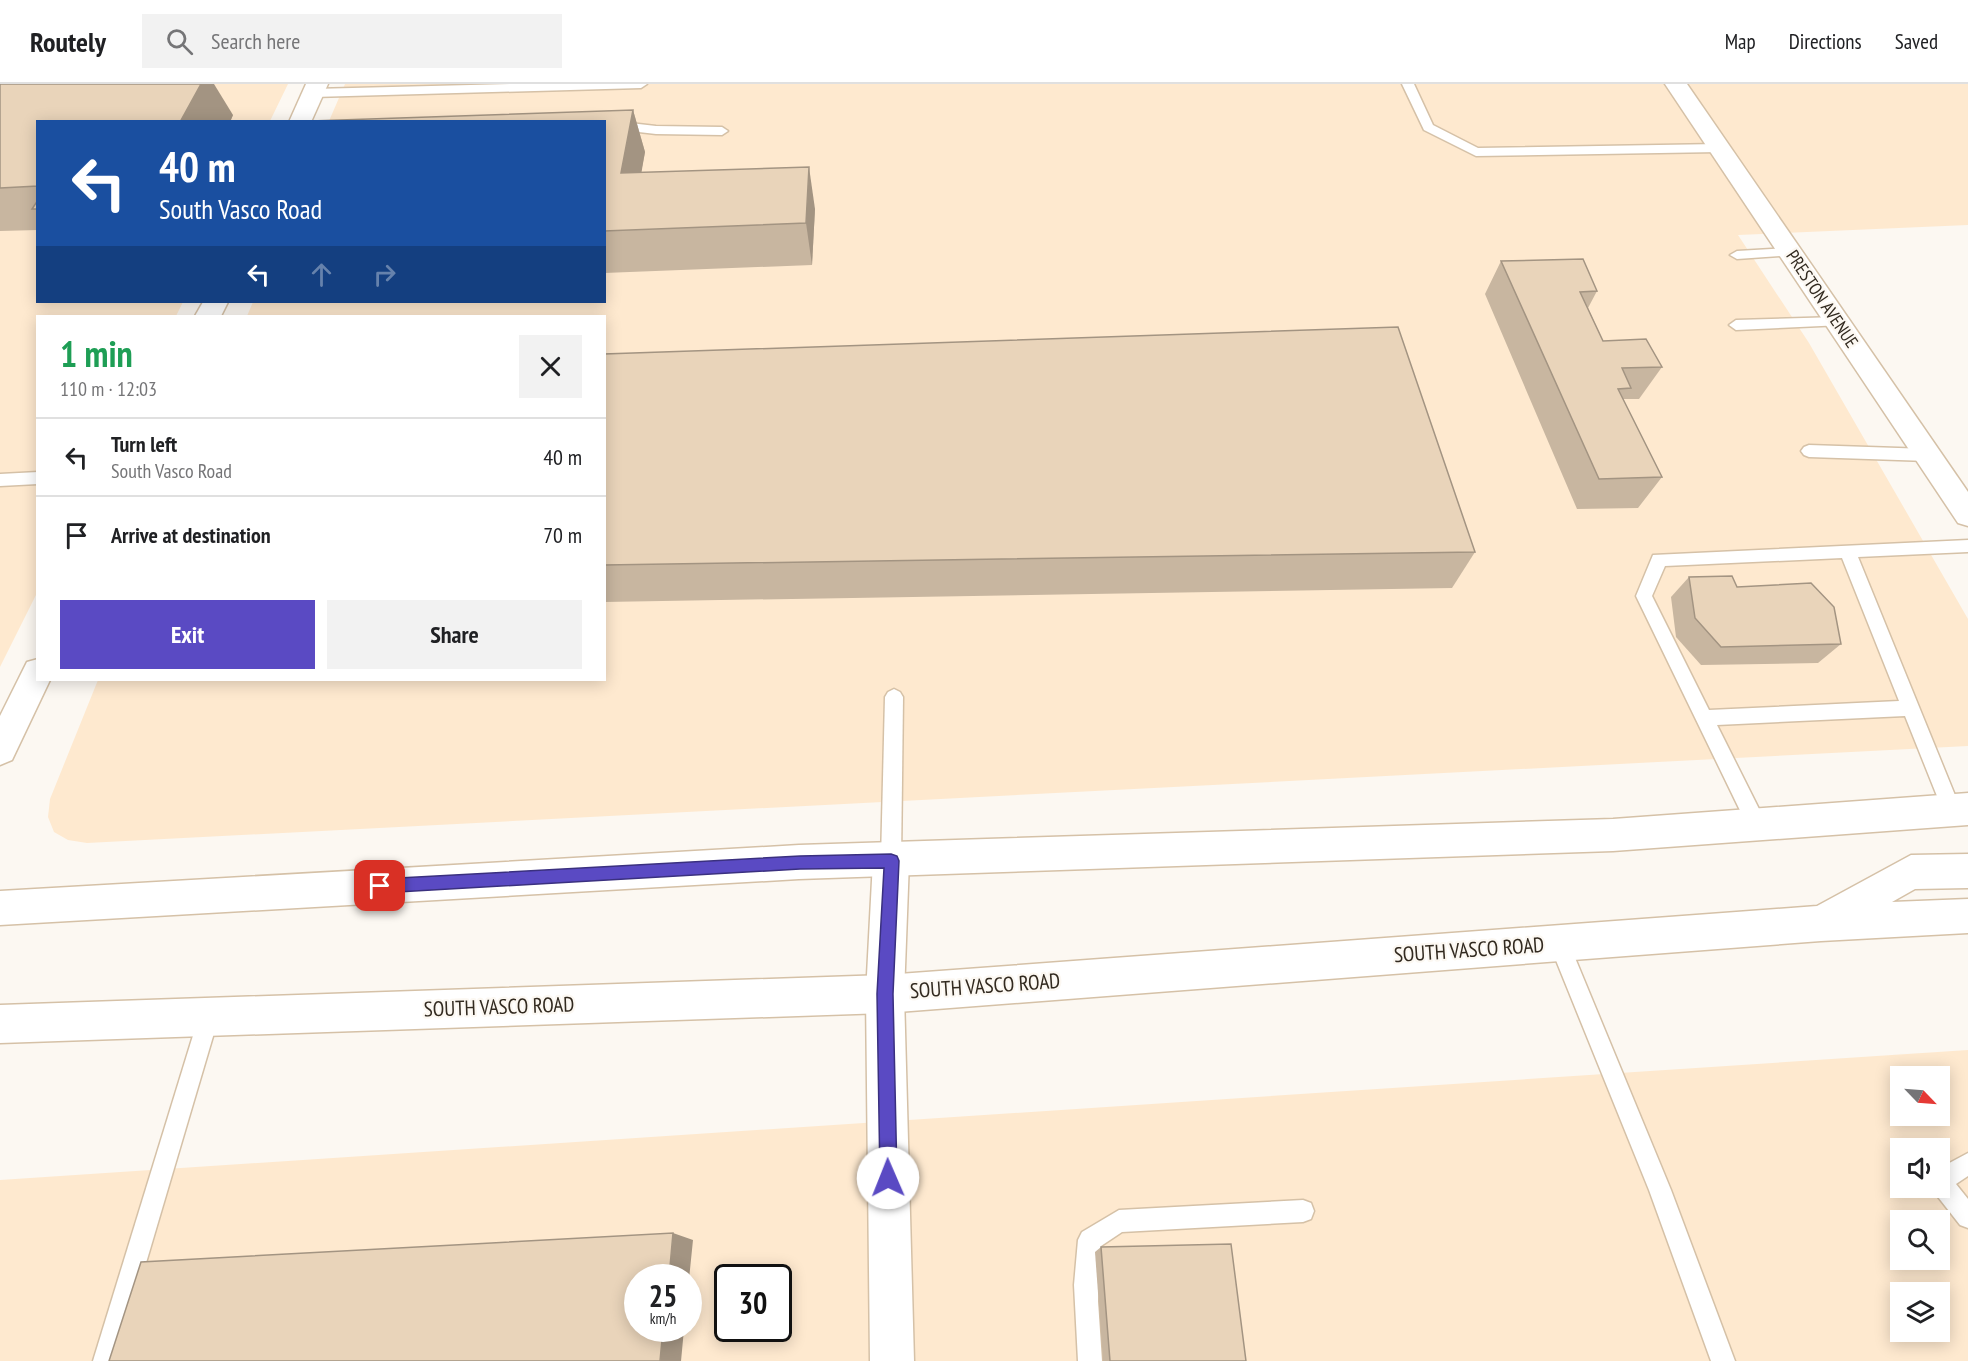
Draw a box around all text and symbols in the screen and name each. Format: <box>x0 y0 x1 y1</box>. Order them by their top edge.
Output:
search box <box>142 14 562 68</box>
text: Routely <box>30 23 106 60</box>
icon: search <box>163 25 196 58</box>
text: Search here <box>211 27 300 55</box>
text: Map <box>1725 28 1756 55</box>
text: Directions <box>1789 28 1862 55</box>
text: Saved <box>1895 28 1938 55</box>
text: 40 m <box>159 139 236 194</box>
icon: left <box>60 144 138 222</box>
text: South Vasco Road <box>159 192 322 226</box>
street label: PRESTON AVENUE <box>1781 245 1864 352</box>
icon: left <box>242 258 275 291</box>
icon: ahead <box>305 258 338 291</box>
icon: right <box>368 258 401 291</box>
text: 1 min <box>60 330 133 377</box>
button: close <box>519 335 582 398</box>
text: 110 m · 12:03 <box>60 376 157 402</box>
text: Turn left <box>111 430 177 458</box>
icon: left <box>60 441 93 474</box>
text: 40 m <box>543 443 582 471</box>
text: South Vasco Road <box>111 458 232 484</box>
icon: arrive <box>60 519 93 552</box>
text: Arrive at destination <box>111 521 271 549</box>
text: 70 m <box>543 521 582 549</box>
button: Exit <box>60 600 315 669</box>
button: Share <box>327 600 582 669</box>
pin <box>354 860 405 911</box>
icon: arrive <box>363 869 396 902</box>
street label: SOUTH VASCO ROAD <box>1393 931 1545 968</box>
street label: SOUTH VASCO ROAD <box>909 967 1061 1004</box>
street label: SOUTH VASCO ROAD <box>423 990 575 1023</box>
north arrow <box>1890 1066 1950 1126</box>
map controls <box>1890 1066 1950 1342</box>
button: sound <box>1890 1138 1950 1198</box>
position arrow <box>856 1146 920 1210</box>
button: search <box>1890 1210 1950 1270</box>
speed limit sign: 30 <box>714 1264 792 1342</box>
text: 25 <box>649 1276 677 1315</box>
button: layers <box>1890 1282 1950 1342</box>
text: km/h <box>650 1309 676 1328</box>

